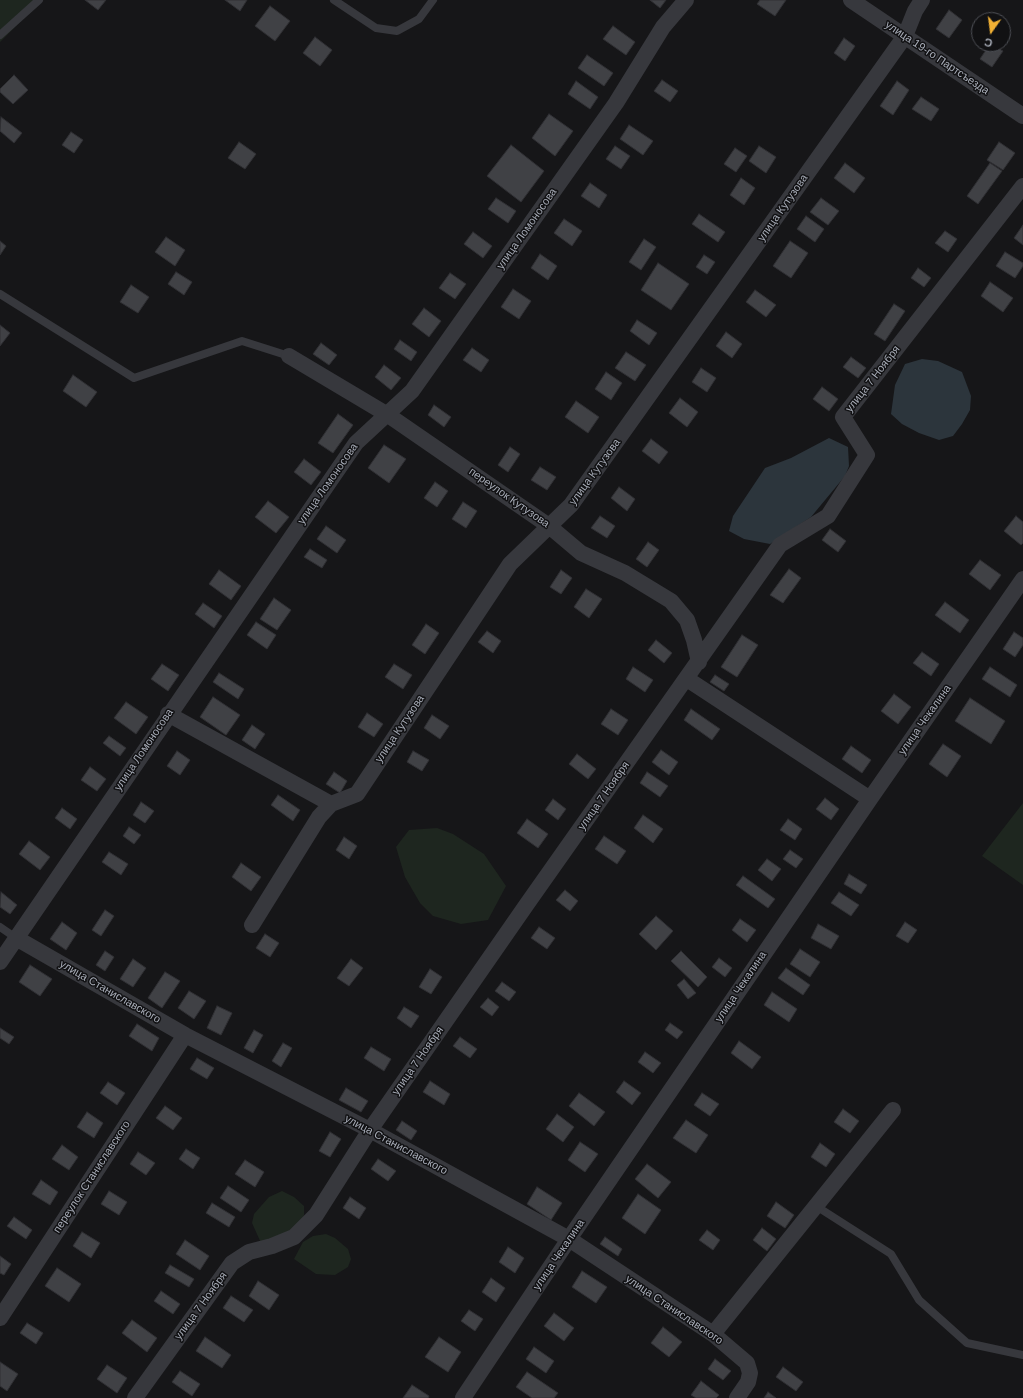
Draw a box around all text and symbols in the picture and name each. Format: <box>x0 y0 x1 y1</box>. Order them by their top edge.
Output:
north arrow <box>971 12 1011 52</box>
street label: улица 19-го Партсъезда <box>883 18 991 98</box>
text: С <box>983 36 994 49</box>
street label: улица Кутузова <box>755 172 811 244</box>
street label: улица Ломоносова <box>494 186 560 272</box>
street label: улица 7 Ноября <box>843 343 903 415</box>
street label: улица Кутузова <box>567 436 623 508</box>
street label: улица Ломоносова <box>295 441 361 527</box>
street label: переулок Кутузова <box>466 465 552 531</box>
street label: улица Чекалина <box>896 682 954 758</box>
street label: улица Кутузова <box>373 693 427 765</box>
street label: улица Ломоносова <box>112 706 176 794</box>
street label: улица 7 Ноября <box>575 759 633 833</box>
street label: улица Чекалина <box>712 949 770 1025</box>
street label: улица Станиславского <box>57 958 163 1026</box>
street label: улица 7 Ноября <box>389 1024 447 1098</box>
street label: улица Станиславского <box>342 1112 450 1178</box>
street label: переулок Станиславского <box>51 1118 133 1236</box>
street label: улица Чекалина <box>530 1217 588 1293</box>
street label: улица 7 Ноября <box>172 1269 230 1343</box>
street label: улица Станиславского <box>623 1272 725 1348</box>

